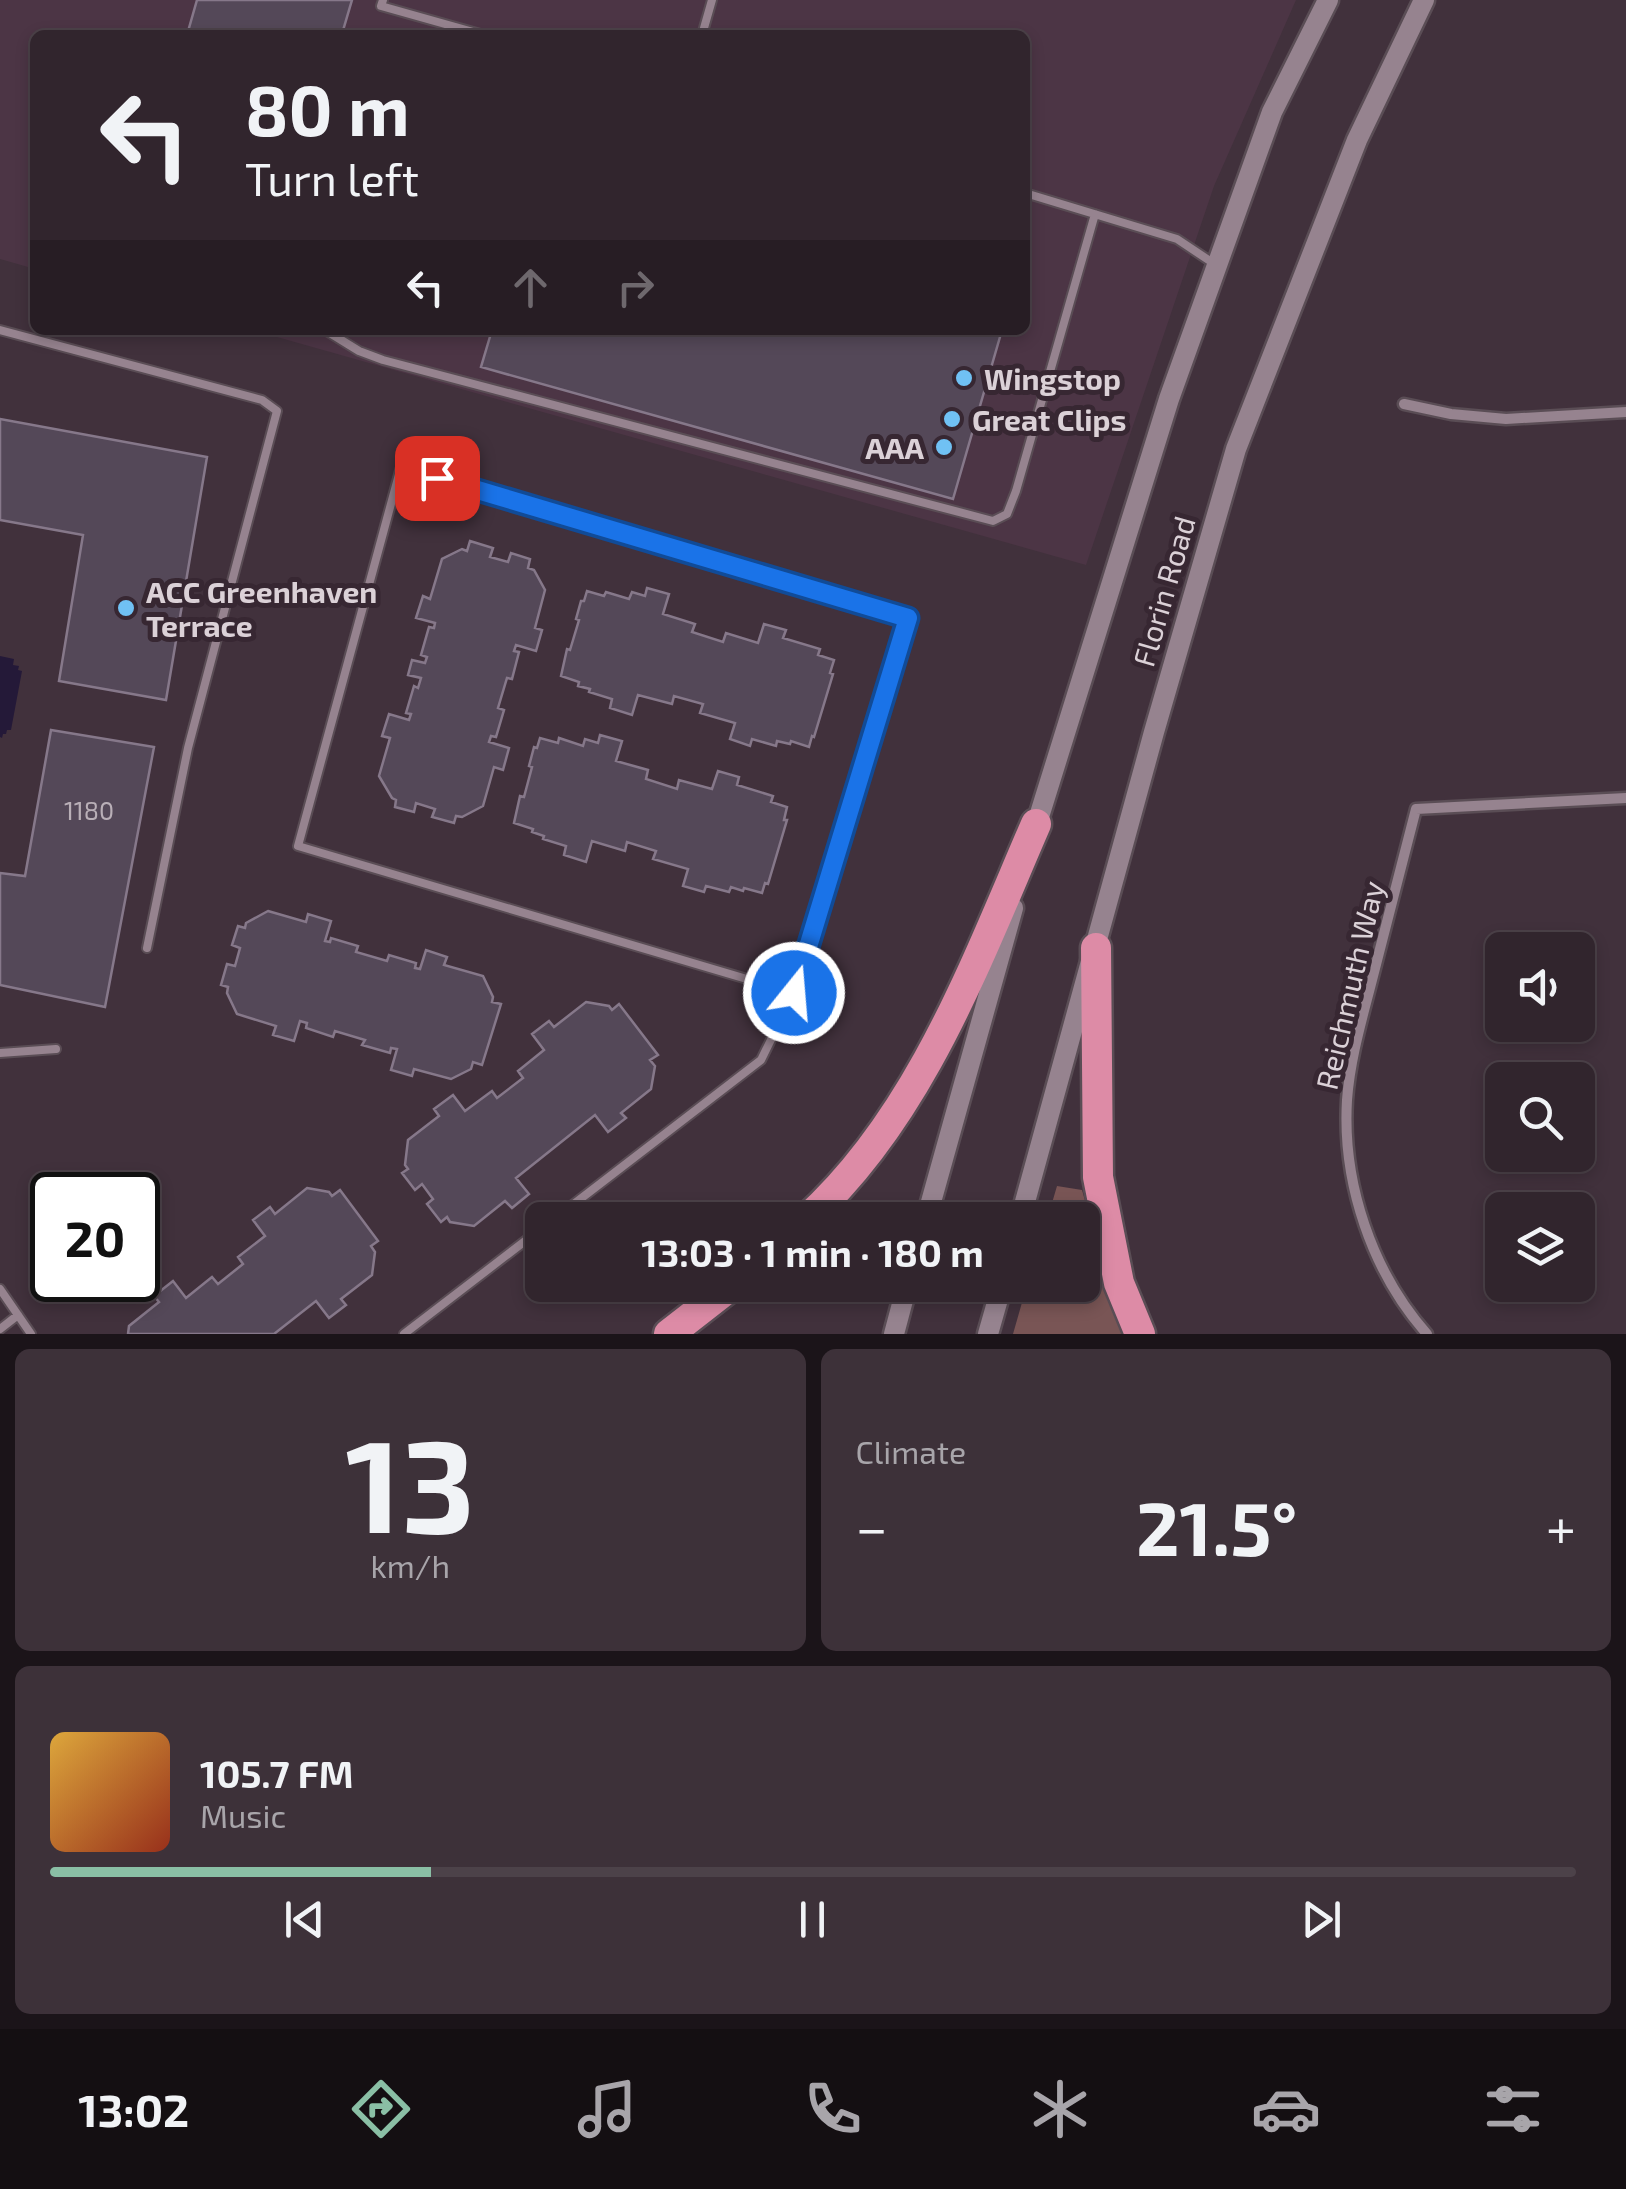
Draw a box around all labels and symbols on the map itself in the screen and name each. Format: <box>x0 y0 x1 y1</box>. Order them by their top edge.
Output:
place label: Wingstop <box>984 360 1121 396</box>
marker: Wingstop <box>953 367 975 389</box>
place label: Great Clips <box>972 401 1127 437</box>
marker: Great Clips <box>941 408 963 430</box>
place label: AAA <box>865 429 924 465</box>
pin <box>395 436 480 521</box>
marker: AAA <box>933 436 955 458</box>
street label: Florin Road <box>1124 512 1202 670</box>
place label: ACC Greenhaven Terrace <box>146 573 377 643</box>
marker: ACC Greenhaven Terrace <box>115 597 137 619</box>
house number: 1180 <box>64 795 114 825</box>
street label: Reichmuth Way <box>1308 877 1391 1093</box>
position arrow <box>742 941 846 1045</box>
speed limit sign: 20 <box>30 1172 160 1302</box>

